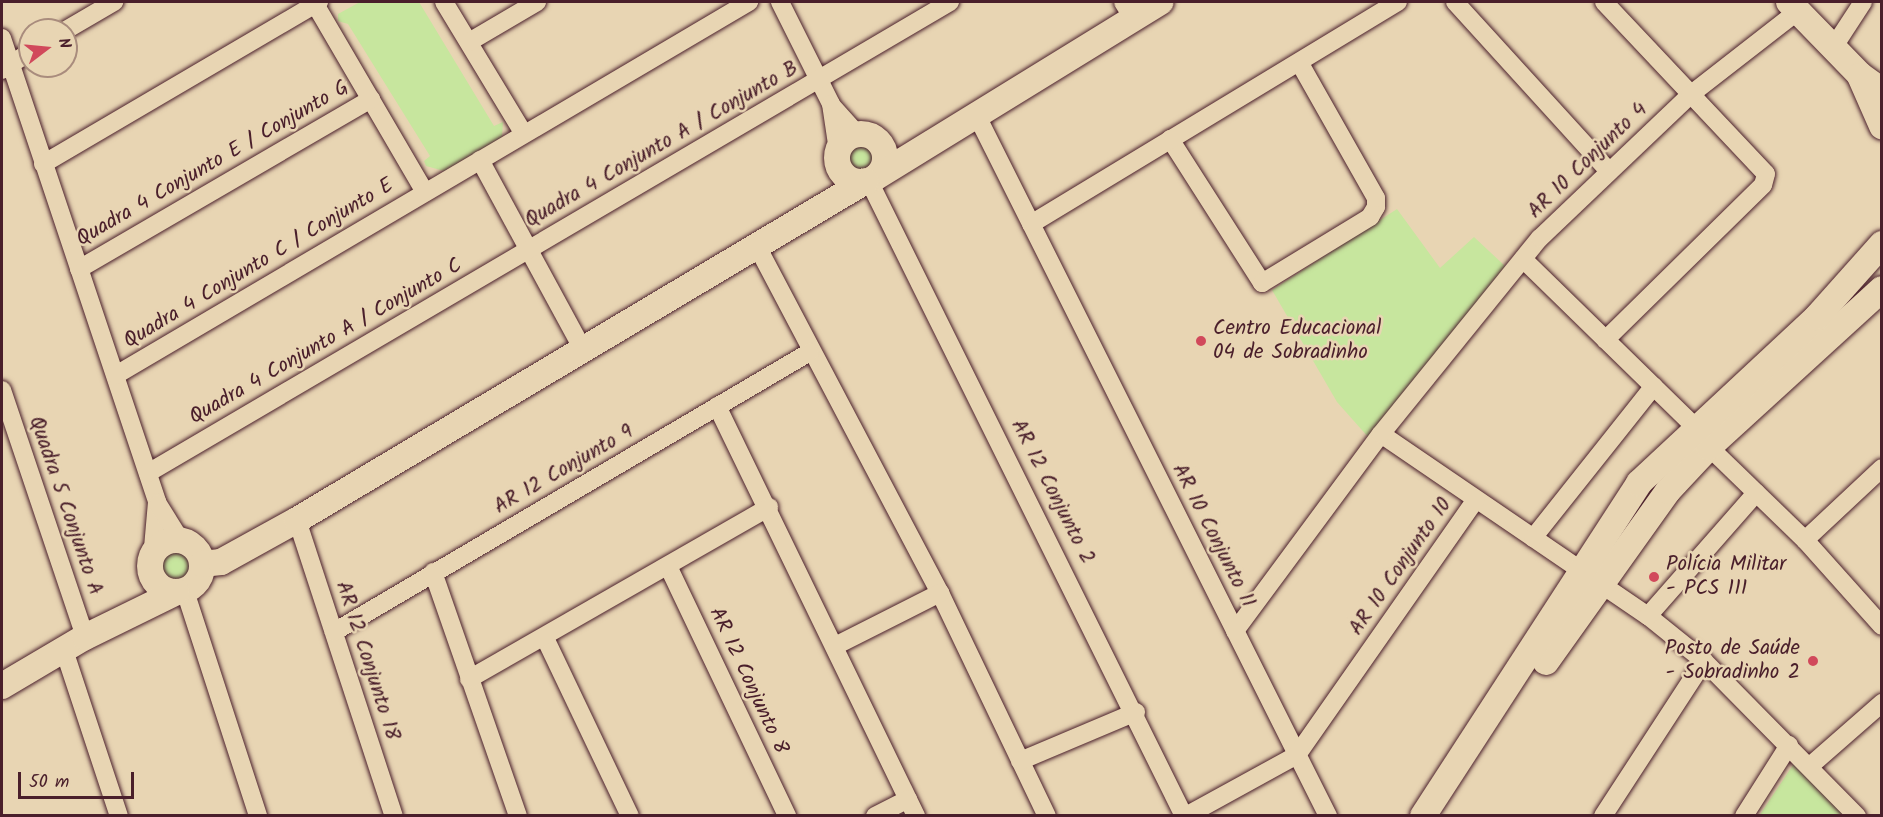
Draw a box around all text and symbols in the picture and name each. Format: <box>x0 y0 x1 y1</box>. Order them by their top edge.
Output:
north arrow <box>18 18 78 78</box>
text: N <box>50 35 77 52</box>
street label: Quadra 4 Conjunto A / Conjunto B <box>521 56 803 234</box>
street label: Quadra 4 Conjunto E / Conjunto G <box>72 75 354 253</box>
street label: AR 10 Conjunto 4 <box>1523 98 1653 224</box>
street label: Quadra 4 Conjunto C / Conjunto E <box>120 173 398 355</box>
street label: Quadra 4 Conjunto A / Conjunto C <box>185 253 467 431</box>
place label: Centro Educacional 04 de Sobradinho <box>1213 316 1381 366</box>
marker: Centro Educacional 04 de Sobradinho <box>1194 334 1208 348</box>
street label: Quadra 5 Conjunto A <box>23 413 107 599</box>
street label: AR 12 Conjunto 2 <box>1005 416 1099 568</box>
street label: AR 12 Conjunto 9 <box>490 420 638 520</box>
street label: AR 10 Conjunto 11 <box>1166 460 1260 612</box>
street label: AR 10 Conjunto 10 <box>1344 493 1458 641</box>
place label: Polícia Militar - PCS 111 <box>1666 552 1786 602</box>
marker: Polícia Militar - PCS 111 <box>1647 570 1661 584</box>
street label: AR 12 Conjunto 18 <box>329 578 405 744</box>
street label: AR 12 Conjunto 8 <box>703 603 793 759</box>
place label: Posto de Saúde - Sobradinho 2 <box>1665 636 1800 686</box>
marker: Posto de Saúde - Sobradinho 2 <box>1804 652 1822 670</box>
scale bar <box>21 760 136 798</box>
text: 50 m <box>29 768 69 797</box>

